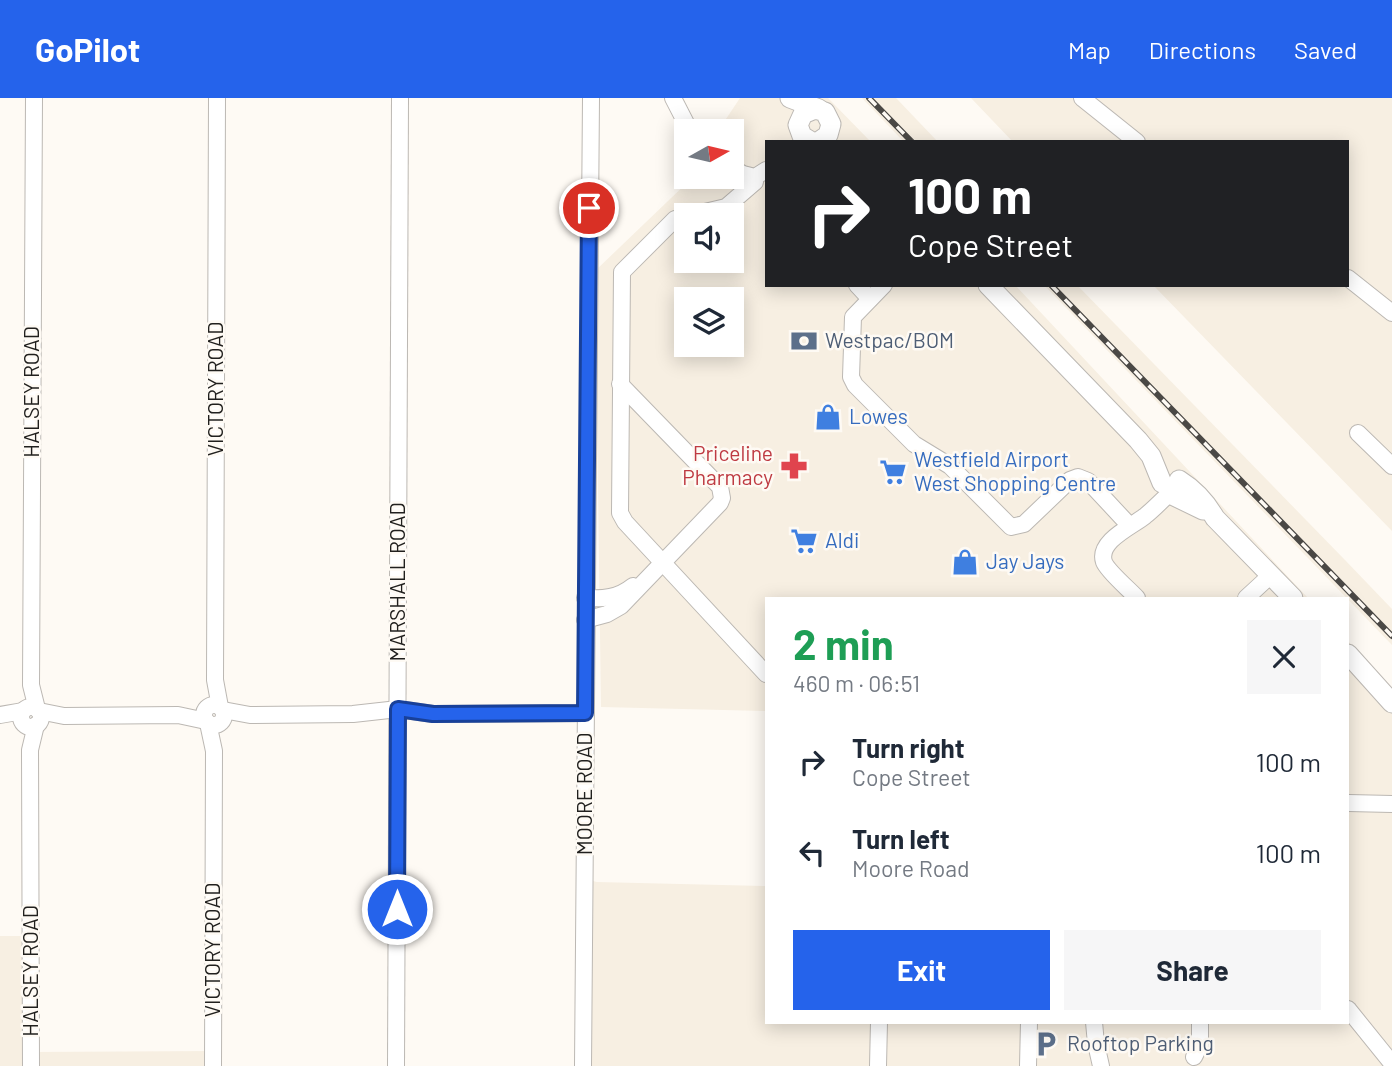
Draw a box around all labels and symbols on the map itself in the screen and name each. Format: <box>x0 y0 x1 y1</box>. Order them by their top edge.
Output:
north arrow <box>674 119 744 189</box>
pin <box>559 178 619 238</box>
street label: VICTORY ROAD <box>202 322 227 456</box>
street label: HALSEY ROAD <box>18 326 43 458</box>
bank icon: Westpac/BOM <box>789 326 819 356</box>
place label: Westpac/BOM <box>825 327 954 352</box>
shop icon: Lowes <box>813 402 843 432</box>
place label: Lowes <box>849 403 908 428</box>
place label: Priceline Pharmacy <box>682 440 773 489</box>
place label: Westfield Airport West Shopping Centre <box>914 446 1116 495</box>
pharmacy icon: Priceline Pharmacy <box>779 451 809 481</box>
supermarket icon: Westfield Airport West Shopping Centre <box>878 457 908 487</box>
street label: MARSHALL ROAD <box>384 502 409 662</box>
supermarket icon: Aldi <box>789 526 819 556</box>
place label: Aldi <box>825 527 859 552</box>
shop icon: Jay Jays <box>950 547 980 577</box>
place label: Jay Jays <box>986 548 1064 573</box>
street label: MOORE ROAD <box>571 733 596 855</box>
position arrow <box>360 872 434 946</box>
street label: VICTORY ROAD <box>199 883 224 1017</box>
street label: HALSEY ROAD <box>17 905 42 1037</box>
parking icon: Rooftop Parking <box>1031 1029 1061 1059</box>
place label: Rooftop Parking <box>1067 1030 1214 1055</box>

